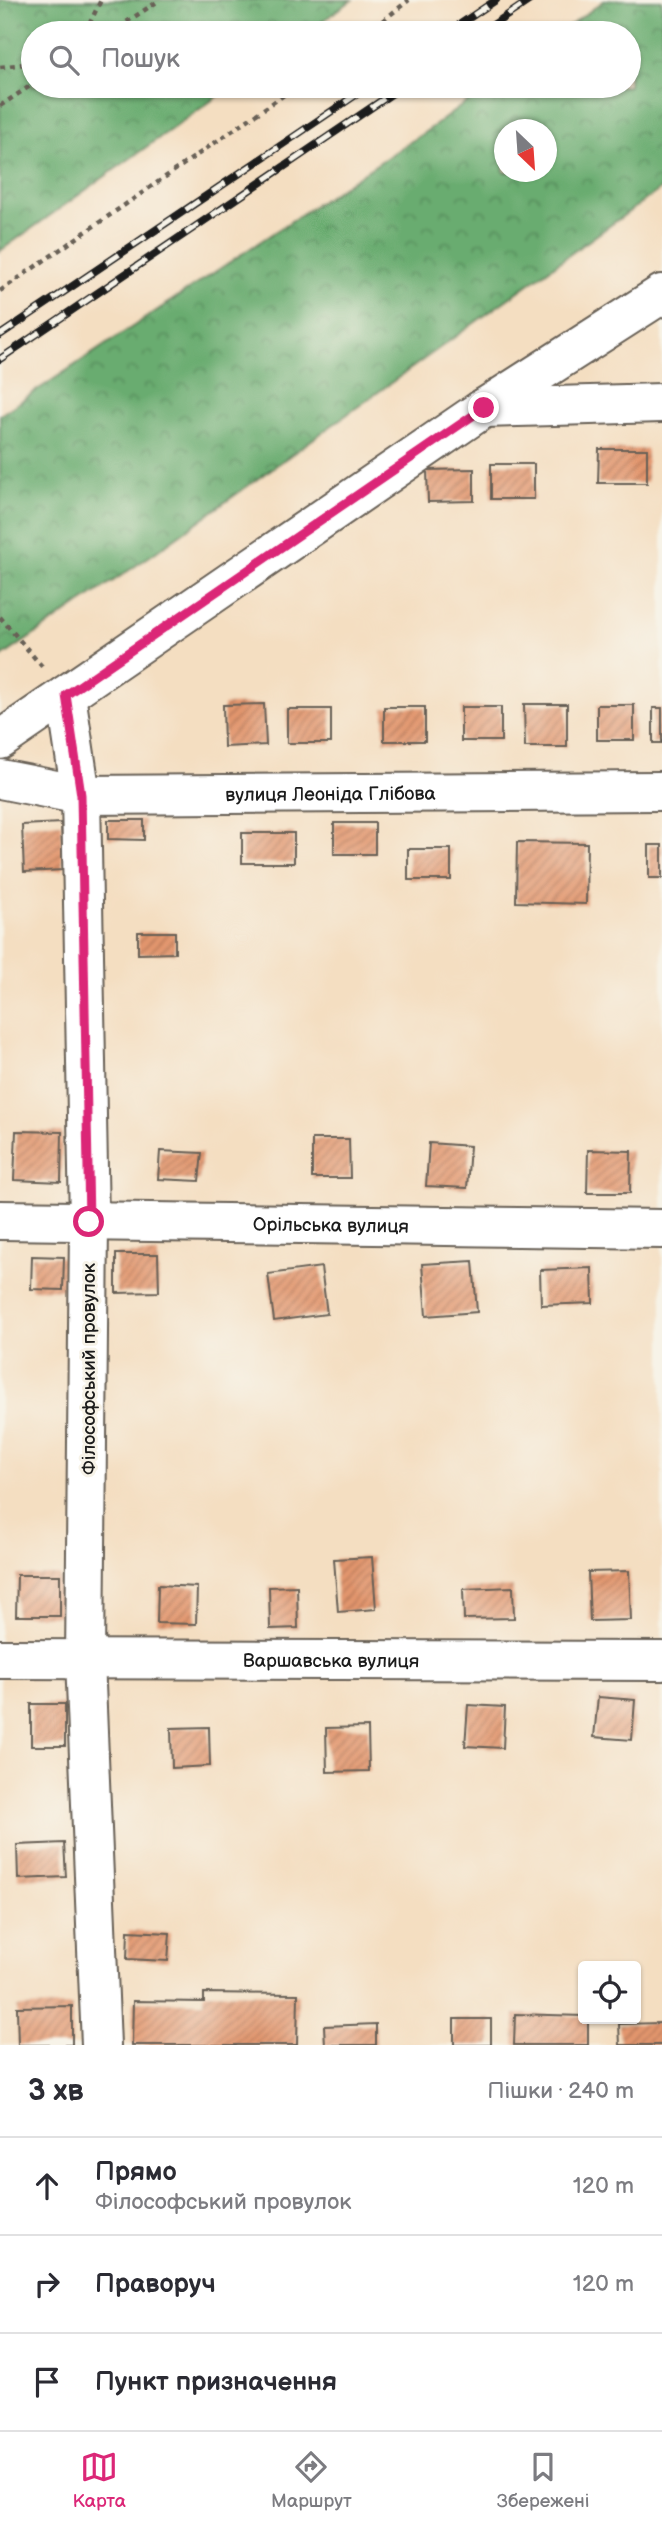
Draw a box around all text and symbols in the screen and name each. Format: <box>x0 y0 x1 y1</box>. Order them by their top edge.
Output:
search box <box>21 21 641 98</box>
icon: search <box>45 41 83 79</box>
text: Пошук <box>101 44 180 75</box>
north arrow <box>494 119 557 182</box>
route end <box>468 392 499 423</box>
street label: вулиця Леоніда Глібова <box>225 783 436 807</box>
route start <box>73 1206 104 1237</box>
street label: Орільська вулиця <box>253 1213 409 1239</box>
street label: Філософський провулок <box>78 1263 101 1475</box>
street label: Варшавська вулиця <box>243 1650 419 1673</box>
map controls <box>578 1961 641 2024</box>
button: locate <box>578 1961 641 2024</box>
text: 3 хв <box>28 2073 84 2109</box>
text: Пішки · 240 m <box>487 2077 634 2105</box>
text: Прямо <box>95 2157 177 2188</box>
icon: ahead <box>28 2167 66 2205</box>
text: 120 m <box>573 2172 634 2200</box>
text: Філософський провулок <box>95 2188 351 2216</box>
icon: right <box>28 2265 66 2303</box>
text: Праворуч <box>95 2269 216 2300</box>
text: 120 m <box>573 2270 634 2298</box>
icon: arrive <box>28 2363 66 2401</box>
text: Пункт призначення <box>95 2367 337 2398</box>
tab: Карта <box>73 2448 126 2513</box>
tab: Маршрут <box>271 2448 352 2513</box>
tab: Збережені <box>497 2448 589 2513</box>

